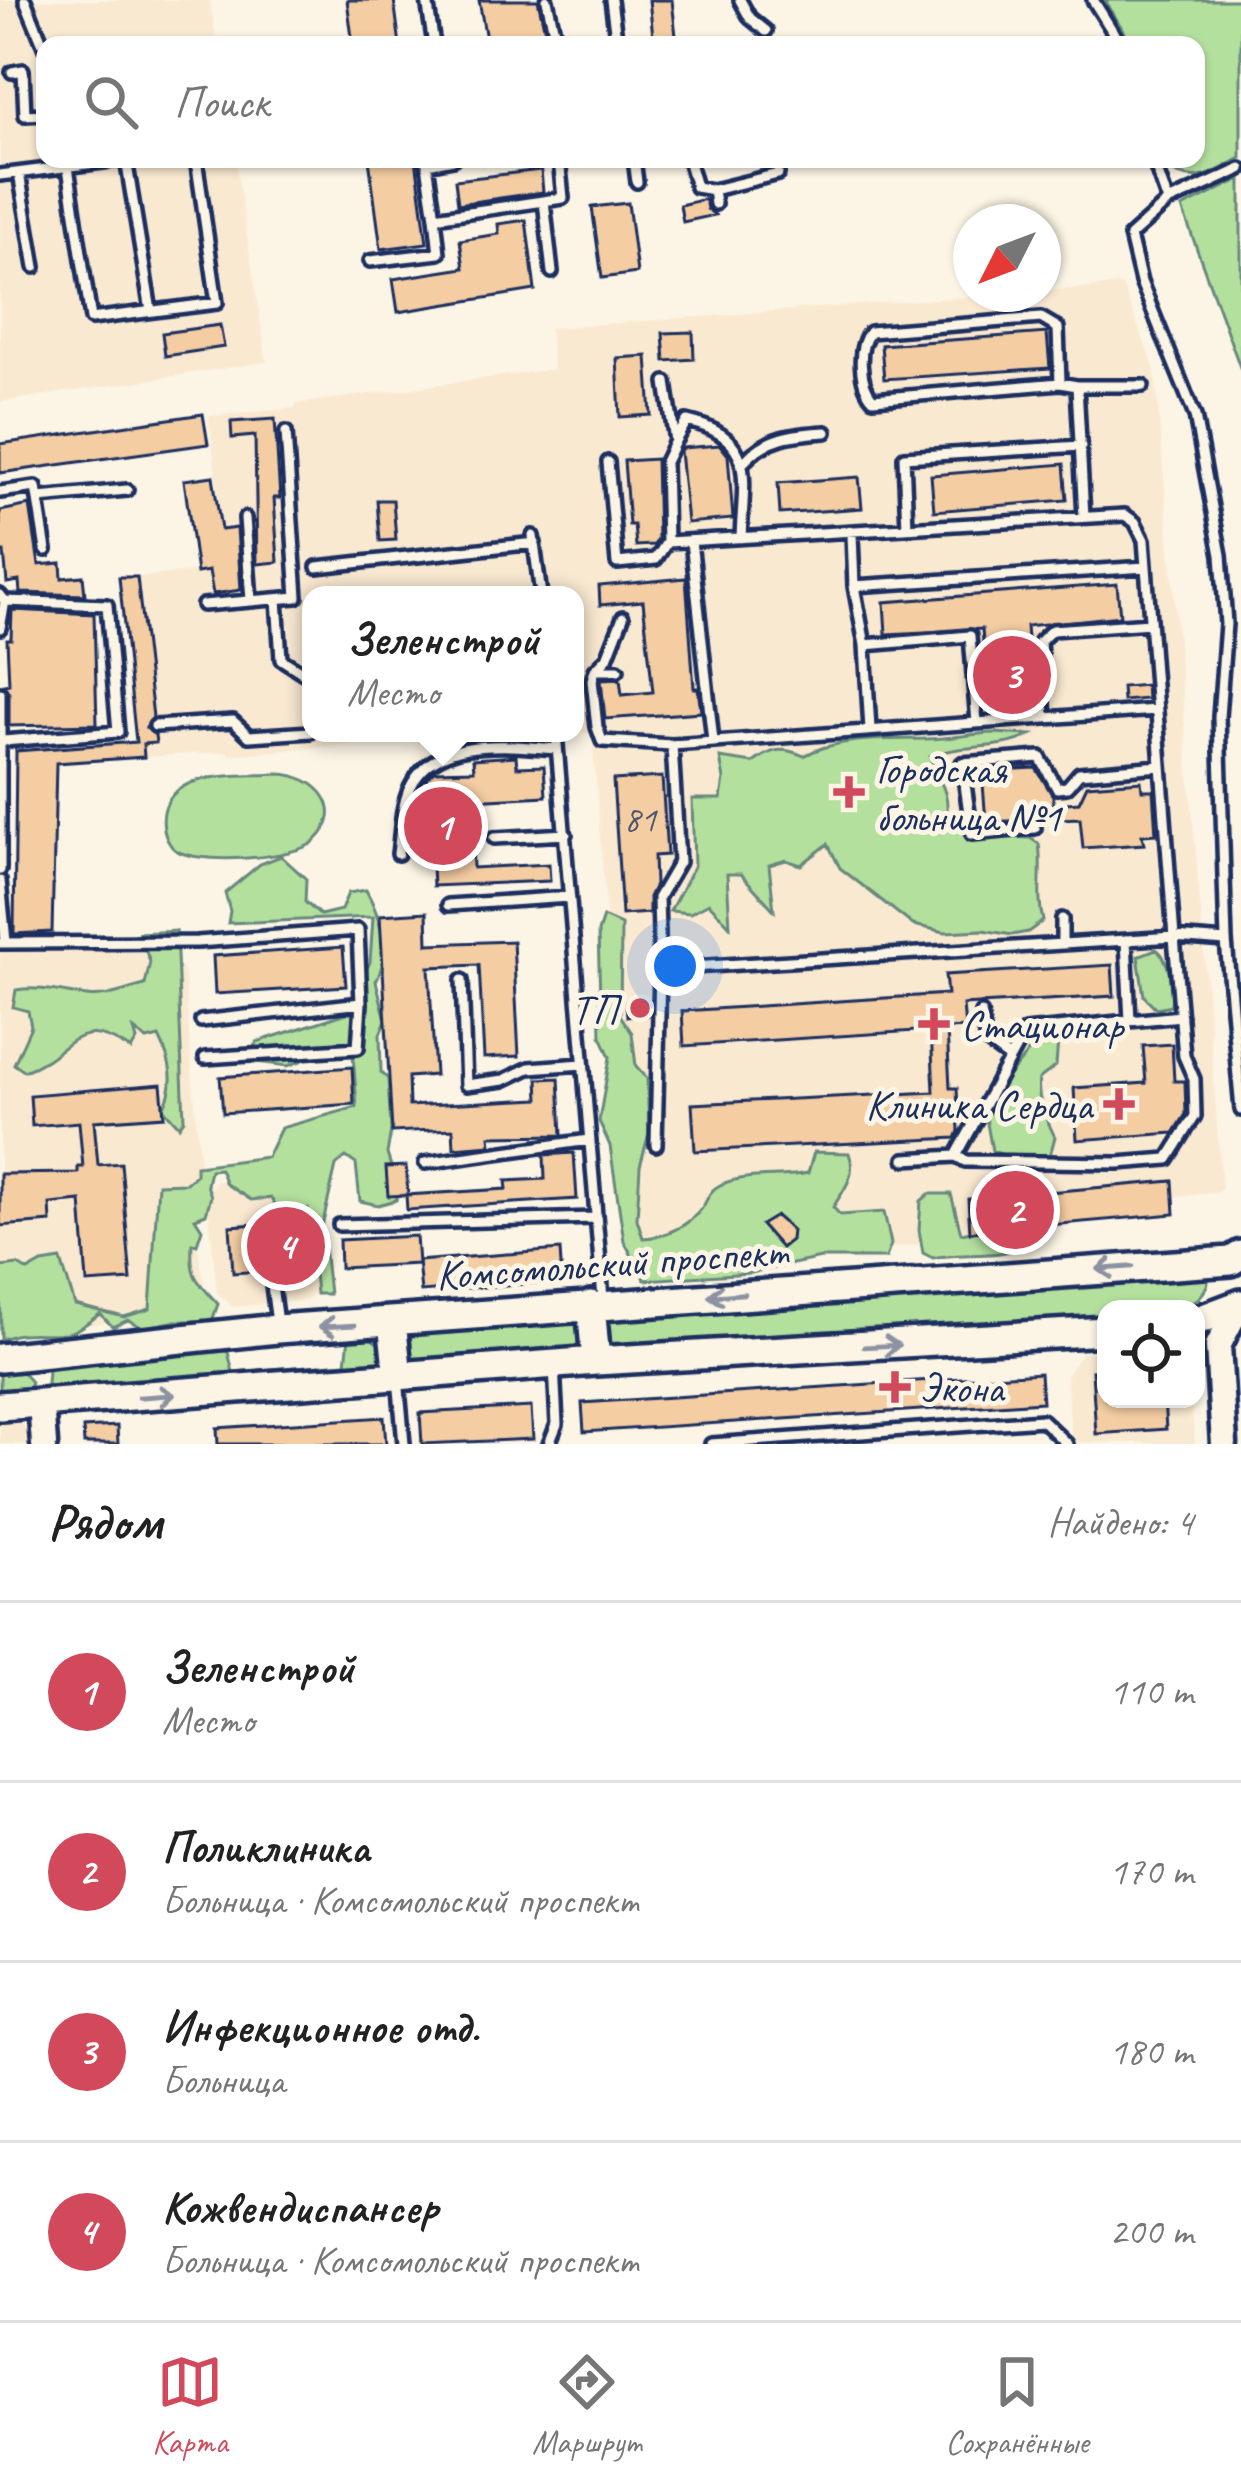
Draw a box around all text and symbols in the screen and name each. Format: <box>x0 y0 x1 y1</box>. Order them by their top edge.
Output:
search box <box>36 36 1205 168</box>
icon: search <box>78 69 144 135</box>
text: Поиск <box>174 74 269 131</box>
north arrow <box>953 204 1061 312</box>
popup <box>302 586 584 742</box>
text: Зеленстрой <box>347 611 539 668</box>
pin: 3 <box>973 630 1051 720</box>
text: Место <box>347 668 439 717</box>
place label: Городская больница №1 <box>876 743 1063 844</box>
marker: Городская больница №1 <box>833 776 865 808</box>
pin: 1 <box>404 781 482 871</box>
house number: 81 <box>624 796 658 842</box>
your location <box>645 936 705 996</box>
place label: ТП <box>572 983 623 1036</box>
marker: ТП <box>627 995 653 1021</box>
place label: Стационар <box>961 999 1125 1052</box>
marker: Стационар <box>918 1008 950 1040</box>
place label: Клиника Сердца <box>866 1079 1095 1132</box>
marker: Клиника Сердца <box>1103 1088 1135 1120</box>
pin: 2 <box>976 1165 1054 1255</box>
pin: 4 <box>247 1201 325 1291</box>
street label: Комсомольский проспект <box>434 1225 792 1302</box>
one-way arrow <box>1096 1256 1135 1279</box>
one-way arrow <box>707 1284 746 1307</box>
map controls <box>1097 1300 1205 1408</box>
button: locate <box>1097 1300 1205 1408</box>
one-way arrow <box>318 1315 357 1338</box>
one-way arrow <box>862 1334 901 1357</box>
place label: Экона <box>919 1362 1006 1415</box>
marker: Экона <box>882 1374 908 1400</box>
one-way arrow <box>137 1384 176 1407</box>
text: Рядом <box>48 1490 162 1554</box>
text: Найдено: 4 <box>1048 1498 1193 1547</box>
text: Зеленстрой <box>162 1639 354 1696</box>
text: 1 <box>78 1667 96 1716</box>
text: 110 m <box>1109 1667 1193 1716</box>
text: Место <box>162 1696 254 1745</box>
text: Поликлиника <box>162 1819 370 1876</box>
text: 2 <box>78 1847 96 1896</box>
text: 170 m <box>1109 1847 1193 1896</box>
text: Больница · Комсомольский проспект <box>162 1876 639 1925</box>
text: Инфекционное отд. <box>162 1999 479 2056</box>
text: 3 <box>78 2027 96 2076</box>
text: 180 m <box>1109 2027 1193 2076</box>
text: Больница <box>162 2056 285 2105</box>
text: Кожвендиспансер <box>162 2179 439 2236</box>
text: 4 <box>78 2207 96 2256</box>
text: 200 m <box>1109 2207 1193 2256</box>
text: Больница · Комсомольский проспект <box>162 2236 639 2285</box>
tab: Карта <box>152 2349 228 2463</box>
tab: Маршрут <box>532 2349 641 2463</box>
tab: Сохранённые <box>945 2349 1089 2463</box>

